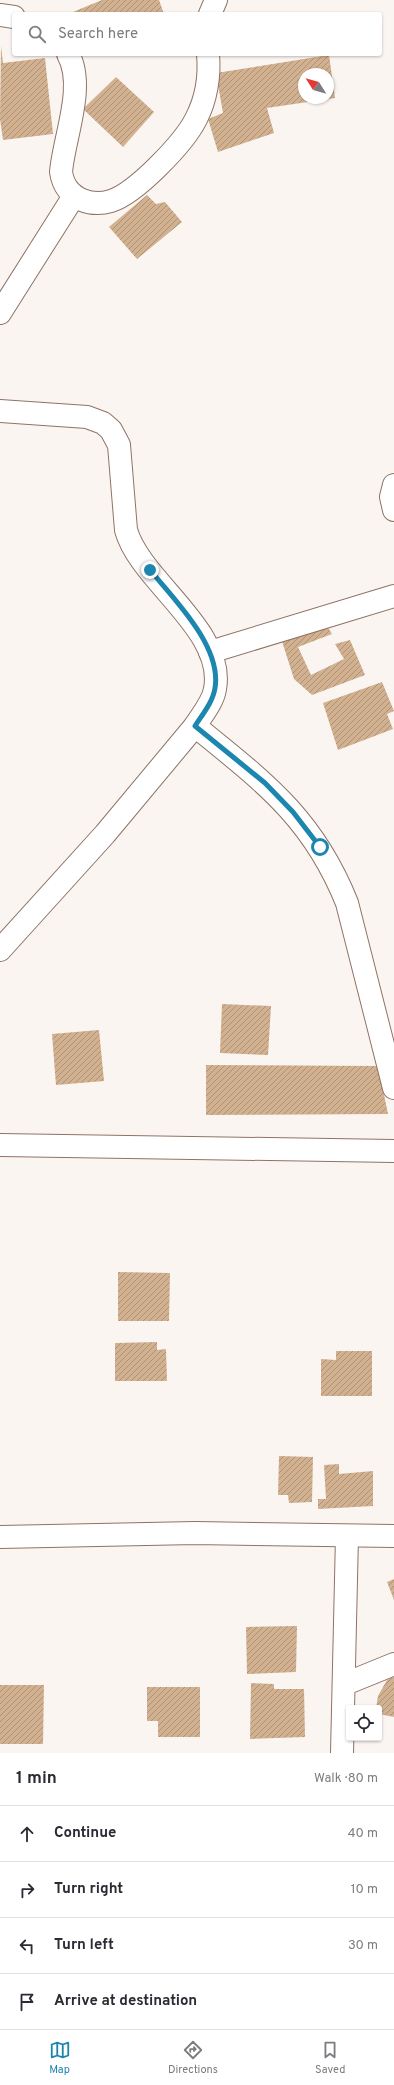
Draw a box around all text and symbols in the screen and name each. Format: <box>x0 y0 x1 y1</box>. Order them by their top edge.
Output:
search box <box>12 12 382 56</box>
icon: search <box>26 23 48 45</box>
text: Search here <box>58 25 138 44</box>
north arrow <box>298 68 334 104</box>
route end <box>141 561 159 579</box>
route start <box>311 838 329 856</box>
map controls <box>346 1705 382 1741</box>
button: locate <box>346 1705 382 1741</box>
text: 1 min <box>16 1768 57 1790</box>
text: Walk · 80 m <box>314 1771 378 1787</box>
icon: ahead <box>16 1823 38 1845</box>
text: Continue <box>54 1824 116 1843</box>
text: 40 m <box>348 1826 378 1842</box>
icon: right <box>16 1879 38 1901</box>
text: Turn right <box>54 1880 123 1899</box>
text: 10 m <box>351 1882 378 1898</box>
icon: left <box>16 1935 38 1957</box>
text: Turn left <box>54 1936 114 1955</box>
text: 30 m <box>348 1938 378 1954</box>
icon: arrive <box>16 1991 38 2013</box>
text: Arrive at destination <box>54 1992 197 2011</box>
tab: Map <box>49 2039 71 2077</box>
tab: Directions <box>168 2039 218 2077</box>
tab: Saved <box>315 2039 345 2077</box>

